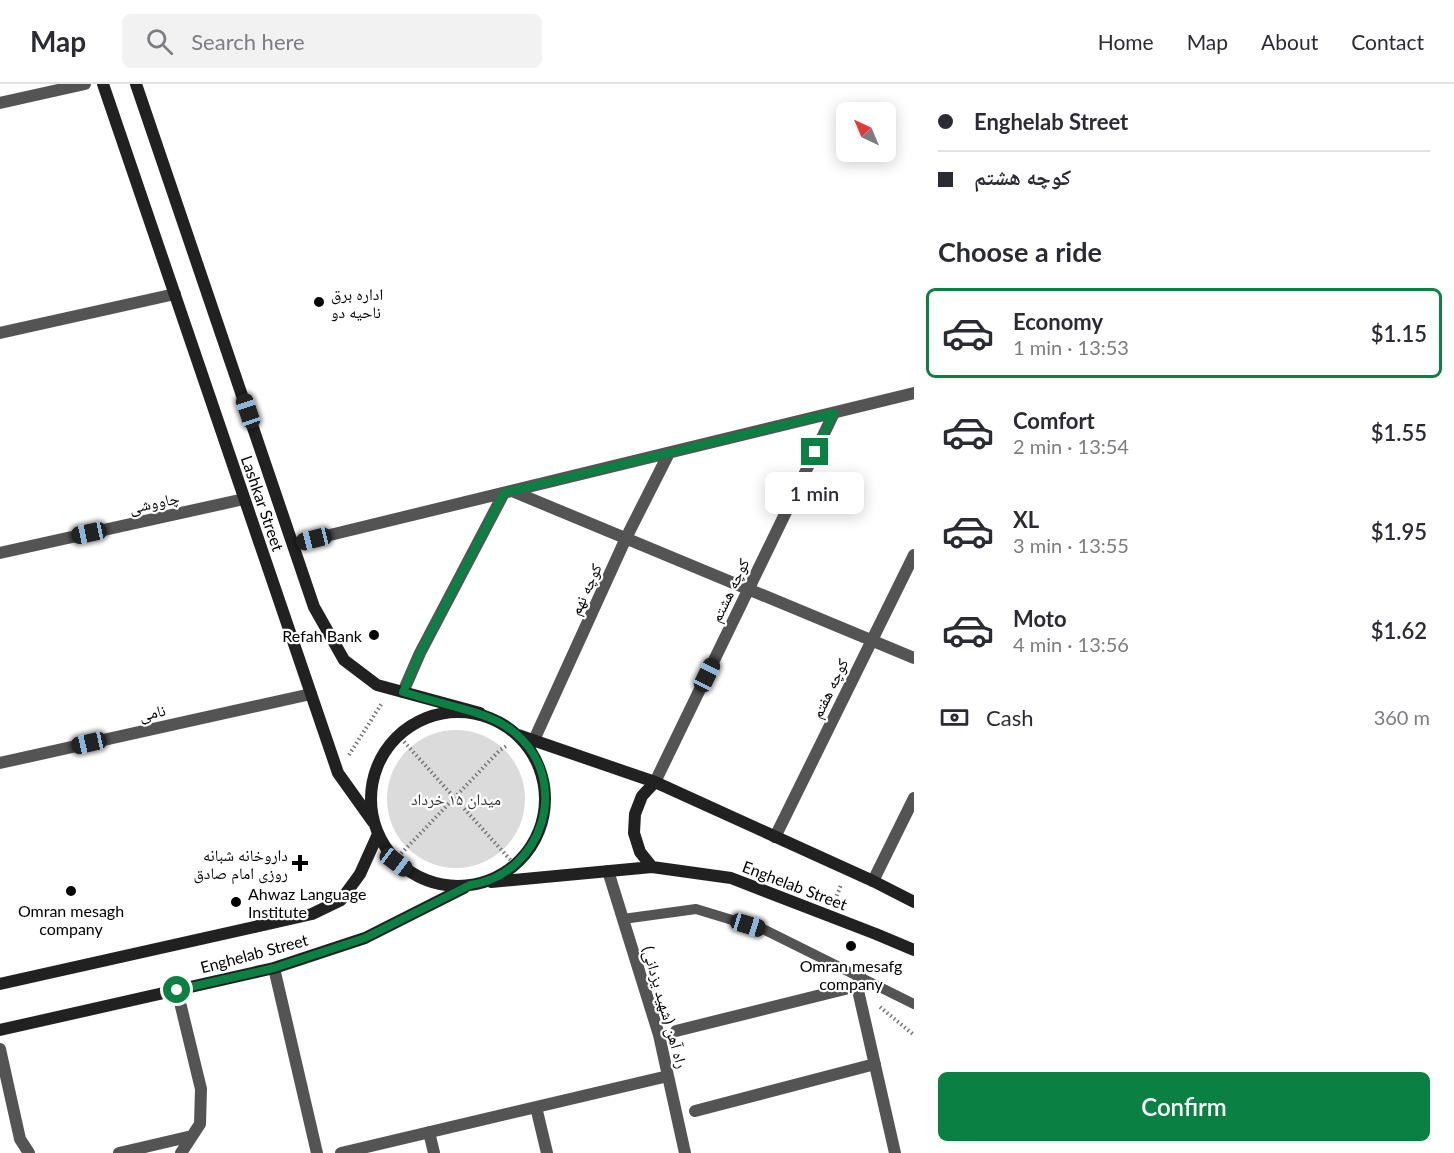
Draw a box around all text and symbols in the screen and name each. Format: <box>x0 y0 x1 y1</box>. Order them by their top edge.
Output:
search box <box>122 14 542 68</box>
text: Map <box>30 24 86 58</box>
icon: search <box>143 25 176 58</box>
text: Search here <box>191 28 305 55</box>
text: Home <box>1098 29 1154 54</box>
text: Map <box>1187 29 1228 54</box>
text: About <box>1261 29 1318 54</box>
text: Contact <box>1351 29 1424 54</box>
north arrow <box>836 102 896 162</box>
map controls <box>836 102 896 162</box>
text: Enghelab Street <box>974 108 1128 135</box>
text: کوچه هشتم <box>974 163 1071 190</box>
text: Choose a ride <box>938 235 1102 268</box>
place label: اداره برق ناحیه دو <box>331 284 383 322</box>
marker: اداره برق ناحیه دو <box>312 295 326 309</box>
icon: car <box>941 306 995 360</box>
text: Economy <box>1013 308 1103 335</box>
text: $1.15 <box>1371 320 1427 347</box>
text: 1 min · 13:53 <box>1013 335 1129 359</box>
car <box>234 391 262 431</box>
icon: car <box>941 405 995 459</box>
text: Comfort <box>1013 407 1095 434</box>
text: $1.55 <box>1371 419 1427 446</box>
text: 2 min · 13:54 <box>1013 434 1129 458</box>
route end <box>801 438 828 465</box>
street label: Lashkar Street <box>238 453 288 554</box>
callout: 1 min <box>766 473 864 515</box>
text: 1 min <box>790 481 839 505</box>
street label: چاووشی <box>127 487 181 519</box>
icon: car <box>941 504 995 558</box>
text: XL <box>1013 506 1039 533</box>
text: $1.95 <box>1371 518 1427 545</box>
car <box>70 520 108 546</box>
car <box>294 526 334 552</box>
text: 3 min · 13:55 <box>1013 533 1129 557</box>
street label: کوچه هشتم <box>705 555 755 626</box>
street label: کوچه نهم <box>565 560 607 619</box>
icon: car <box>941 603 995 657</box>
text: Moto <box>1013 605 1067 632</box>
text: $1.62 <box>1371 617 1427 644</box>
place label: Refah Bank <box>282 626 363 645</box>
marker: Refah Bank <box>367 628 381 642</box>
text: 4 min · 13:56 <box>1013 632 1129 656</box>
car <box>691 655 723 695</box>
street label: کوچه هفتم <box>806 655 854 722</box>
street label: نامی <box>137 700 168 726</box>
icon: cash <box>938 701 971 734</box>
text: Cash <box>986 704 1033 731</box>
text: 360 m <box>1374 705 1430 729</box>
car <box>69 730 109 756</box>
park label: میدان ۱۵ خرداد <box>411 789 501 810</box>
car <box>376 844 416 880</box>
place label: داروخانه شبانه روزی امام صادق <box>194 845 288 884</box>
marker: داروخانه شبانه روزی امام صادق <box>293 856 307 870</box>
street label: Enghelab Street <box>740 856 850 914</box>
marker: Omran mesagh company <box>64 884 78 898</box>
place label: Ahwaz Language Institute <box>248 884 366 921</box>
marker: Ahwaz Language Institute <box>229 895 243 909</box>
place label: Omran mesagh company <box>18 901 124 938</box>
car <box>728 911 768 939</box>
street label: Enghelab Street <box>198 929 310 976</box>
marker: Omran mesafg company <box>844 939 858 953</box>
street label: راه آهن (شهید یزدانی) <box>638 944 693 1071</box>
place label: Omran mesafg company <box>800 956 902 993</box>
route start <box>163 976 190 1003</box>
button: Confirm <box>938 1072 1430 1141</box>

